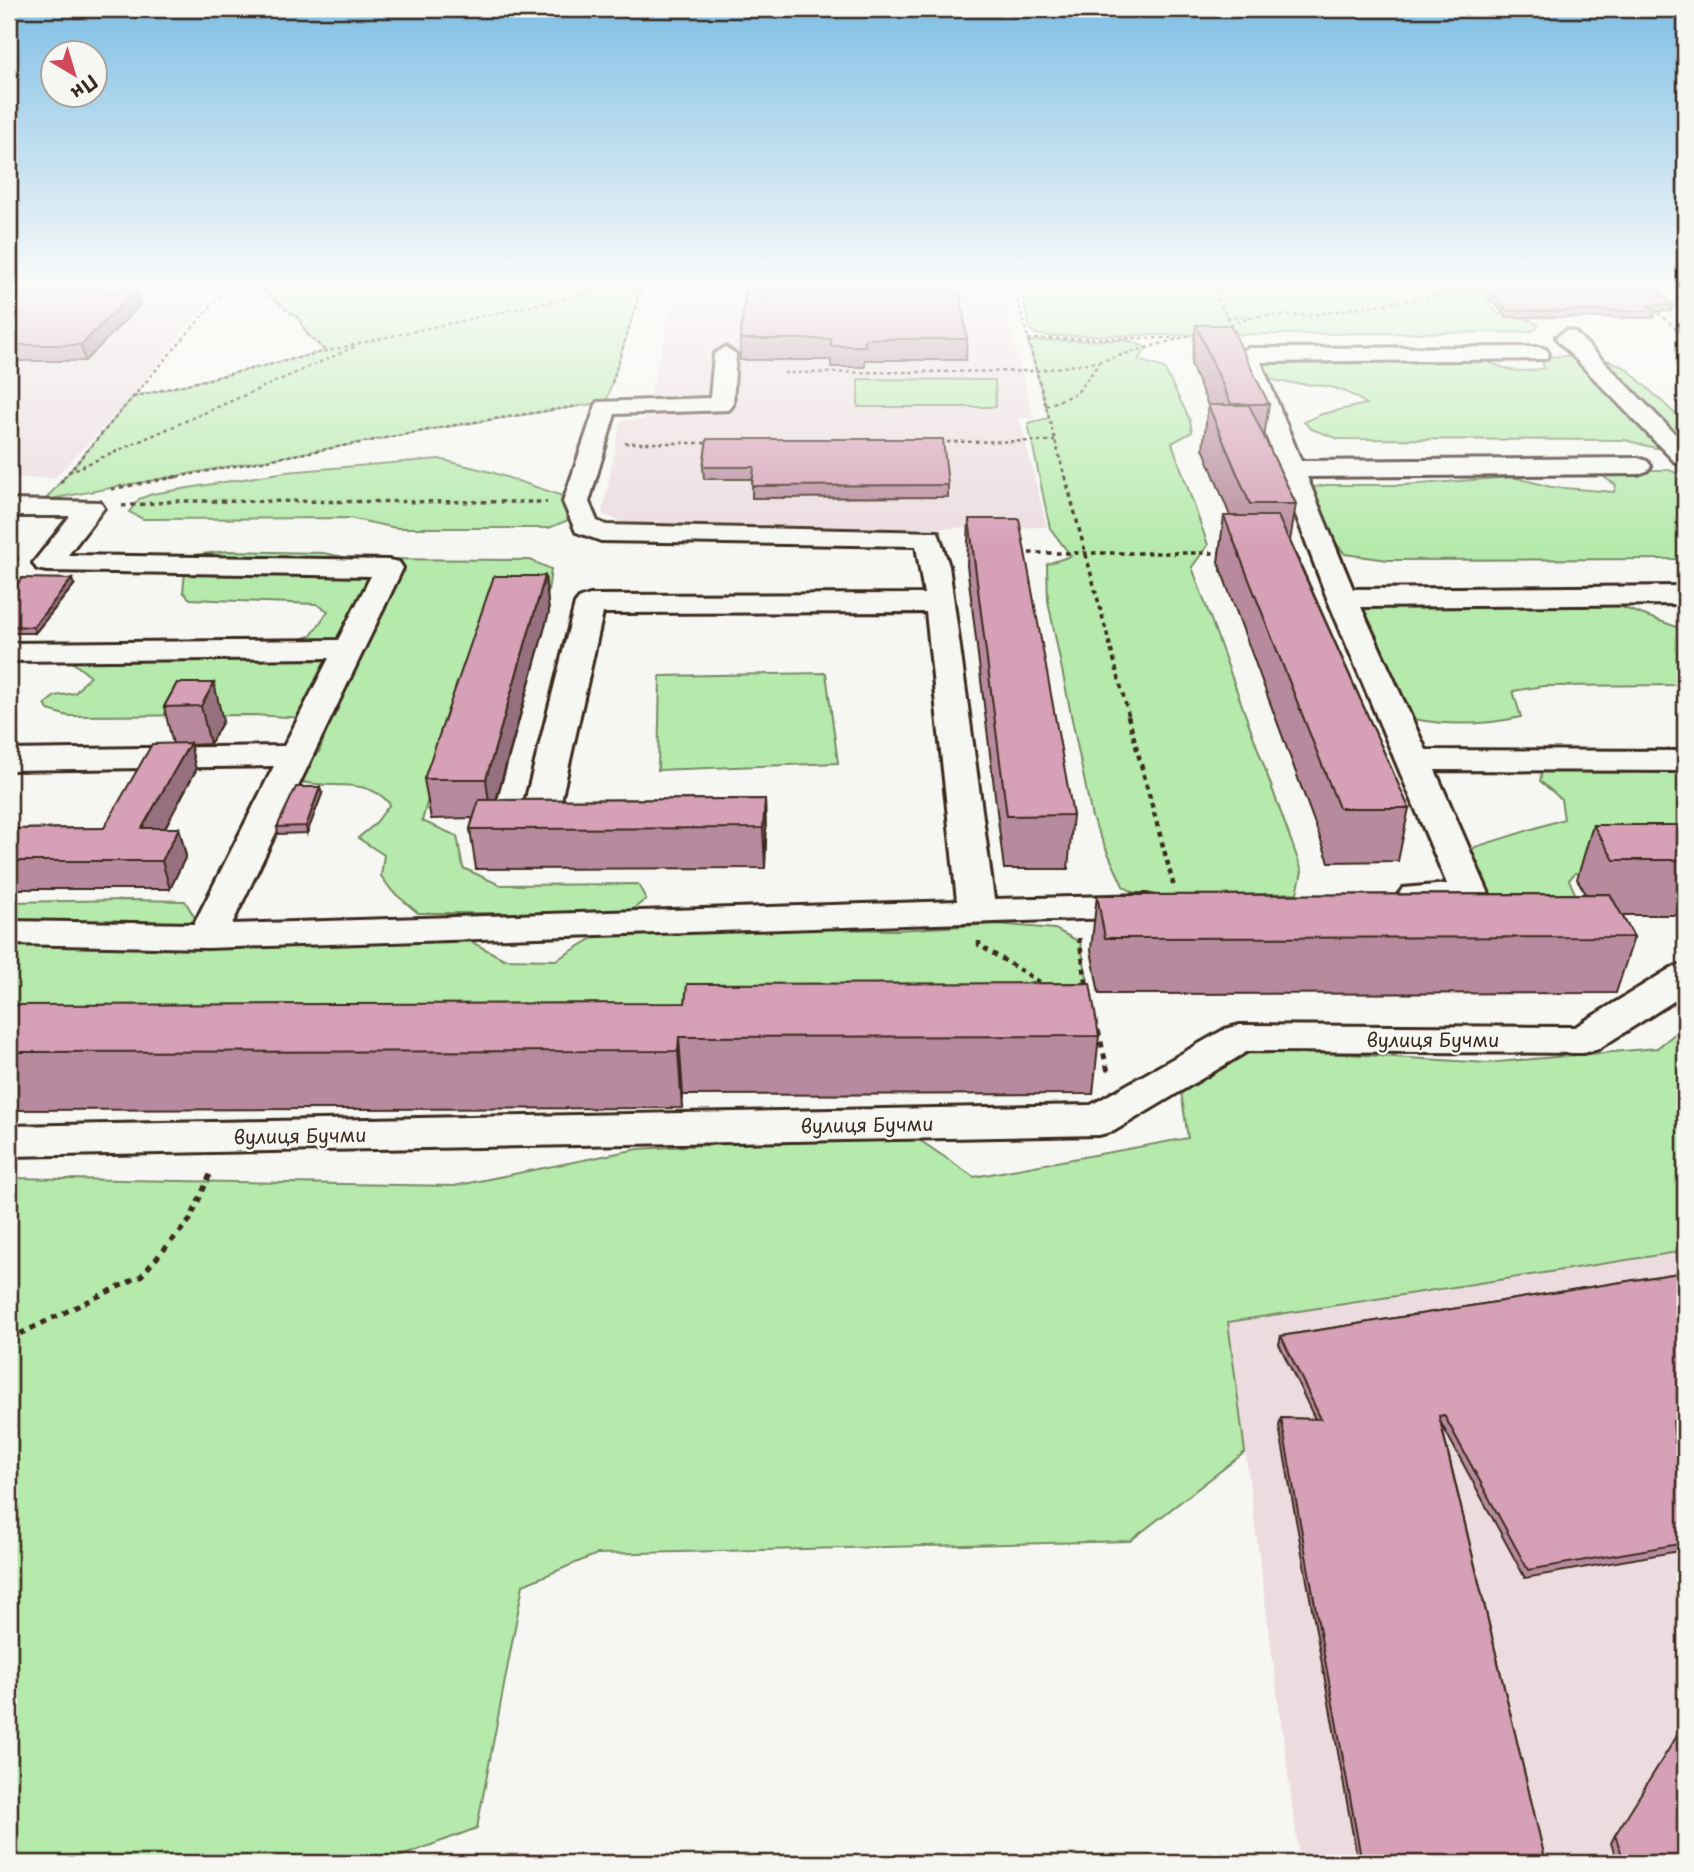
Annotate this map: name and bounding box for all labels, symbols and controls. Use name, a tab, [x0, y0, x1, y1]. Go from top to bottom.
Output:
north arrow	[38, 38, 108, 108]
text: Пн	[66, 69, 105, 108]
street label: вулиця Бучми	[1366, 1025, 1500, 1053]
street label: вулиця Бучми	[800, 1109, 934, 1139]
street label: вулиця Бучми	[233, 1120, 367, 1150]

